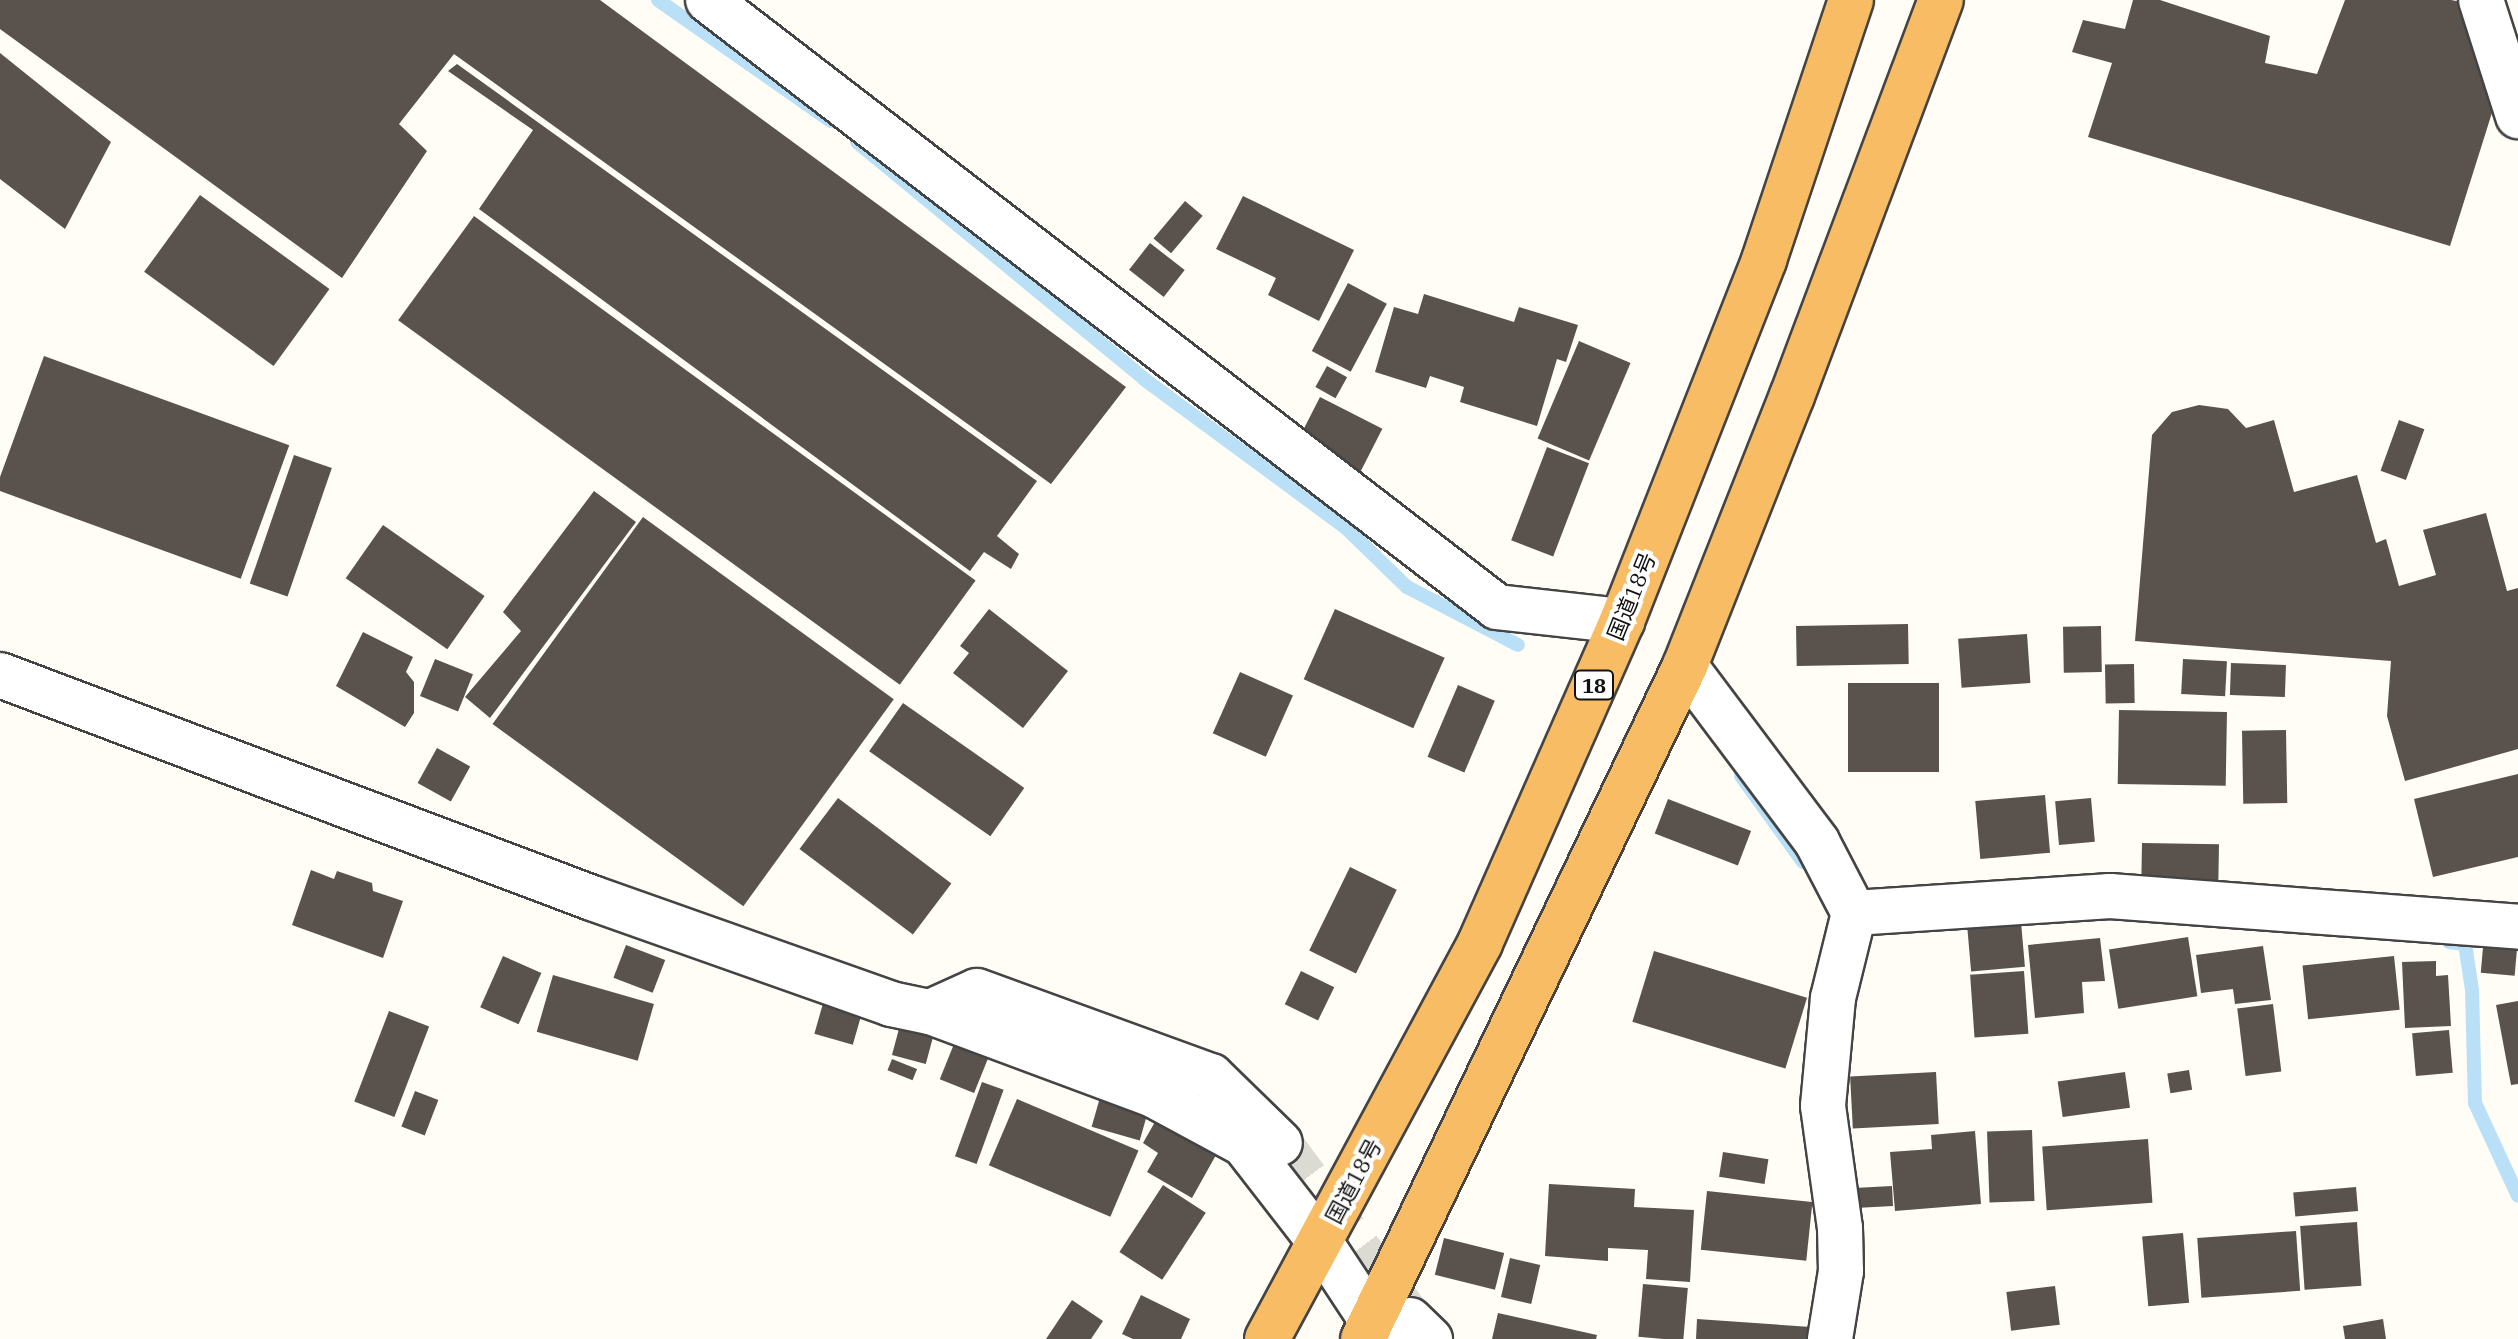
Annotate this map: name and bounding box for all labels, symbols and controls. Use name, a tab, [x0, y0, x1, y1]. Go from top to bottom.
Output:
street label: 国道18号	[1601, 548, 1661, 644]
road number: 18	[1574, 669, 1614, 701]
street label: 国道18号	[1320, 1134, 1386, 1228]

